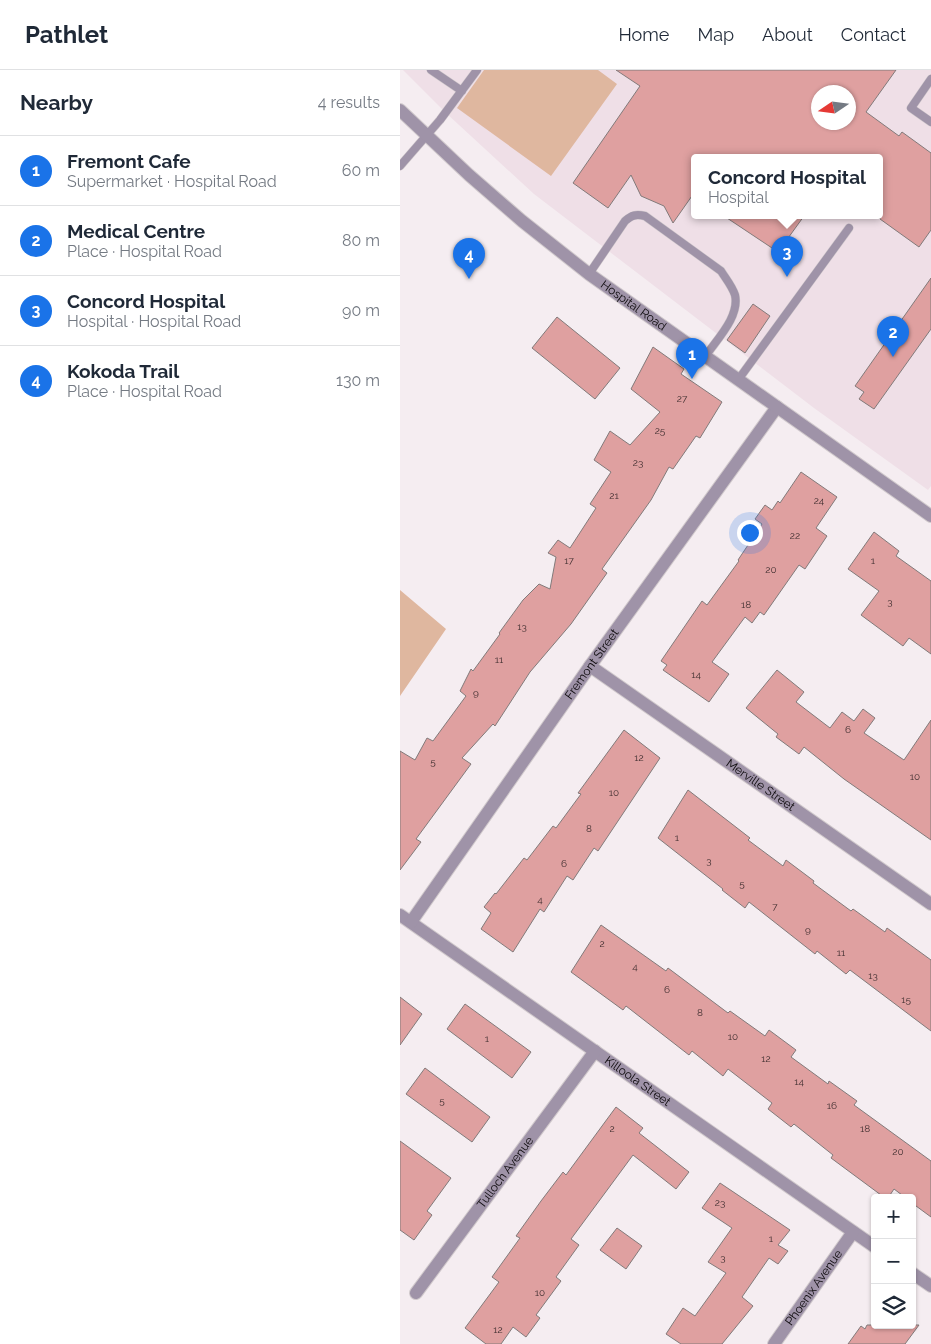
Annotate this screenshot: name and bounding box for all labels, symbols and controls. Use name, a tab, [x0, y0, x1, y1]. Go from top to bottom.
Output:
text: Pathlet	[25, 20, 108, 49]
text: Home	[618, 24, 669, 45]
text: Map	[697, 24, 734, 45]
text: About	[762, 24, 813, 45]
text: Contact	[841, 24, 906, 45]
north arrow	[811, 85, 856, 130]
text: Nearby	[20, 90, 93, 115]
text: 4 results	[318, 93, 380, 112]
text: Fremont Cafe	[67, 150, 191, 172]
popup	[691, 154, 883, 219]
text: 1	[32, 161, 40, 180]
text: 60 m	[342, 161, 380, 180]
text: Concord Hospital	[708, 166, 866, 188]
text: Supermarket · Hospital Road	[67, 172, 277, 191]
text: Hospital	[708, 188, 769, 207]
text: Medical Centre	[67, 220, 205, 242]
text: 2	[31, 231, 41, 250]
text: 80 m	[342, 231, 380, 250]
pin: 3	[771, 236, 803, 277]
pin: 4	[453, 238, 485, 279]
text: Place · Hospital Road	[67, 242, 222, 261]
street label: Hospital Road	[598, 278, 669, 334]
text: Concord Hospital	[67, 290, 225, 312]
text: 3	[32, 301, 40, 320]
text: 90 m	[342, 301, 380, 320]
text: Hospital · Hospital Road	[67, 312, 241, 331]
pin: 2	[877, 316, 909, 357]
pin: 1	[676, 338, 708, 379]
text: Kokoda Trail	[67, 360, 179, 382]
text: 4	[31, 371, 41, 390]
text: 130 m	[336, 371, 380, 390]
text: Place · Hospital Road	[67, 382, 222, 401]
house number: 27	[677, 393, 688, 404]
house number: 25	[655, 425, 666, 436]
house number: 23	[633, 457, 643, 468]
house number: 21	[609, 490, 619, 501]
house number: 24	[814, 495, 825, 506]
your location	[737, 520, 763, 546]
house number: 22	[790, 530, 800, 541]
house number: 17	[564, 555, 574, 566]
house number: 1	[871, 555, 876, 566]
house number: 20	[765, 564, 777, 575]
house number: 3	[887, 596, 893, 607]
house number: 18	[741, 599, 751, 610]
house number: 13	[517, 621, 527, 632]
street label: Fremont Street	[562, 626, 622, 702]
house number: 11	[495, 654, 504, 665]
house number: 14	[691, 669, 701, 680]
house number: 9	[473, 687, 479, 698]
house number: 6	[845, 724, 851, 735]
house number: 12	[634, 752, 644, 763]
house number: 5	[430, 756, 436, 767]
street label: Merville Street	[723, 756, 798, 814]
house number: 10	[910, 771, 920, 782]
house number: 10	[609, 787, 619, 798]
house number: 8	[586, 823, 592, 834]
house number: 1	[675, 832, 680, 843]
house number: 3	[706, 855, 712, 866]
house number: 6	[561, 858, 567, 869]
house number: 5	[739, 878, 745, 889]
house number: 4	[537, 894, 543, 905]
house number: 7	[772, 901, 778, 912]
house number: 9	[805, 924, 811, 935]
house number: 2	[599, 938, 605, 949]
house number: 11	[837, 947, 846, 958]
house number: 4	[632, 961, 638, 972]
house number: 13	[868, 970, 878, 981]
house number: 6	[664, 984, 670, 995]
house number: 15	[901, 994, 911, 1005]
house number: 8	[697, 1007, 703, 1018]
house number: 10	[728, 1031, 738, 1042]
house number: 1	[485, 1033, 490, 1044]
street label: Killoola Street	[602, 1053, 673, 1109]
house number: 12	[761, 1053, 771, 1064]
house number: 14	[794, 1076, 804, 1087]
house number: 5	[439, 1095, 445, 1106]
house number: 16	[827, 1100, 837, 1111]
house number: 2	[609, 1123, 615, 1134]
house number: 18	[860, 1123, 870, 1134]
street label: Tulloch Avenue	[474, 1134, 536, 1211]
house number: 20	[892, 1146, 904, 1157]
map controls	[871, 1194, 916, 1329]
button: +	[871, 1194, 916, 1239]
house number: 23	[715, 1197, 725, 1208]
house number: 1	[769, 1233, 774, 1244]
button: −	[871, 1239, 916, 1284]
street label: Phoenix Avenue	[782, 1247, 845, 1328]
house number: 3	[720, 1252, 726, 1263]
button: layers	[871, 1284, 916, 1329]
house number: 10	[535, 1287, 545, 1298]
house number: 12	[493, 1324, 503, 1335]

